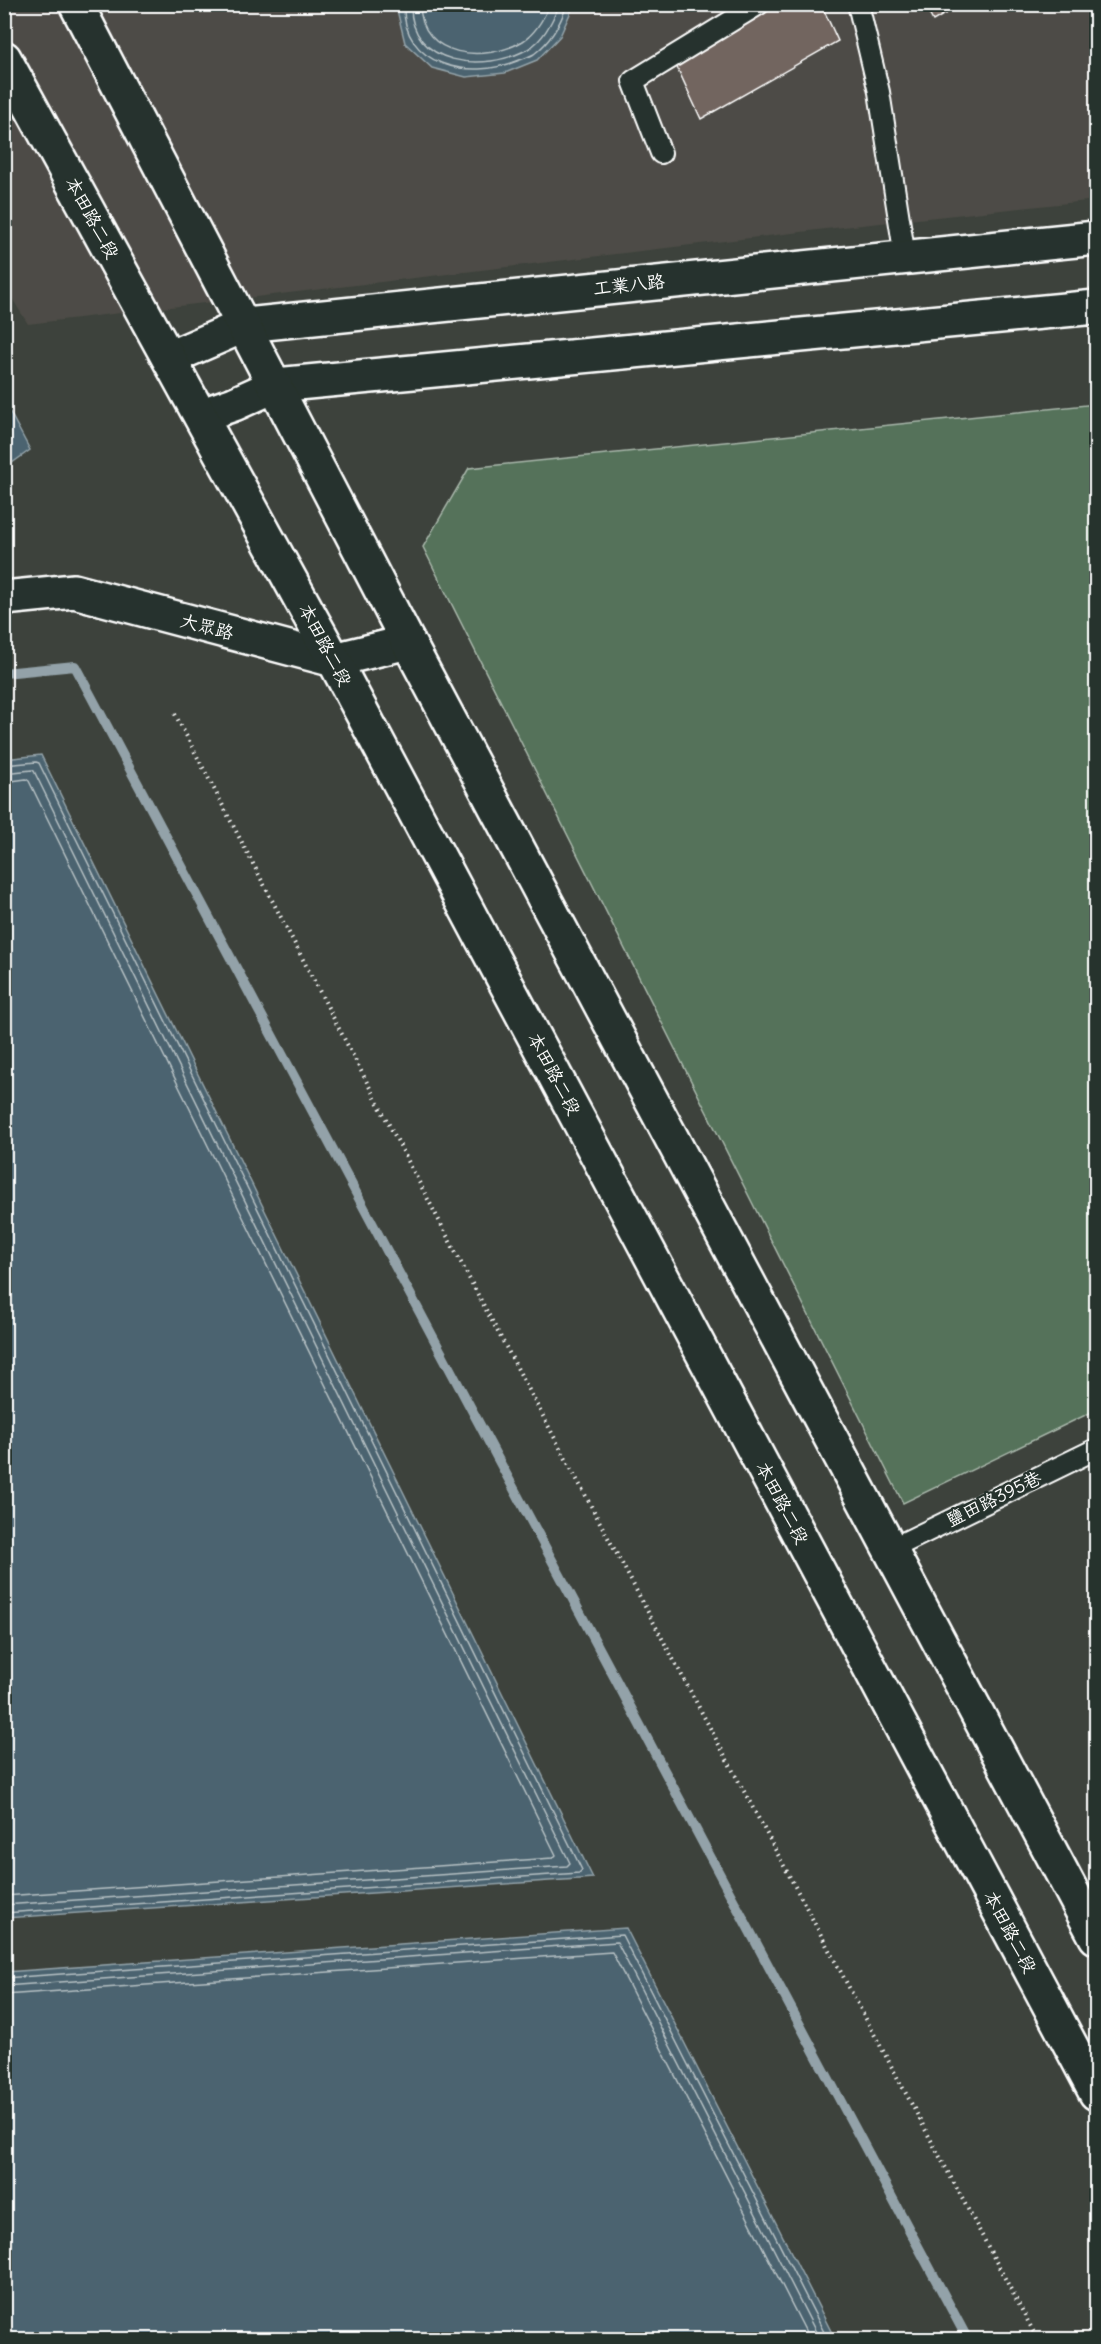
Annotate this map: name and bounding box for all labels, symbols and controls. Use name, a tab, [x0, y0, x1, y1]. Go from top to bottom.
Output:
street label: 本田路二段	[61, 173, 124, 263]
street label: 工業八路	[592, 269, 666, 300]
street label: 本田路二段	[294, 600, 357, 690]
street label: 大眾路	[178, 608, 236, 645]
street label: 本田路二段	[523, 1029, 586, 1119]
street label: 本田路二段	[751, 1458, 814, 1548]
street label: 鹽田路395巷	[942, 1466, 1045, 1531]
street label: 本田路二段	[979, 1887, 1042, 1977]

